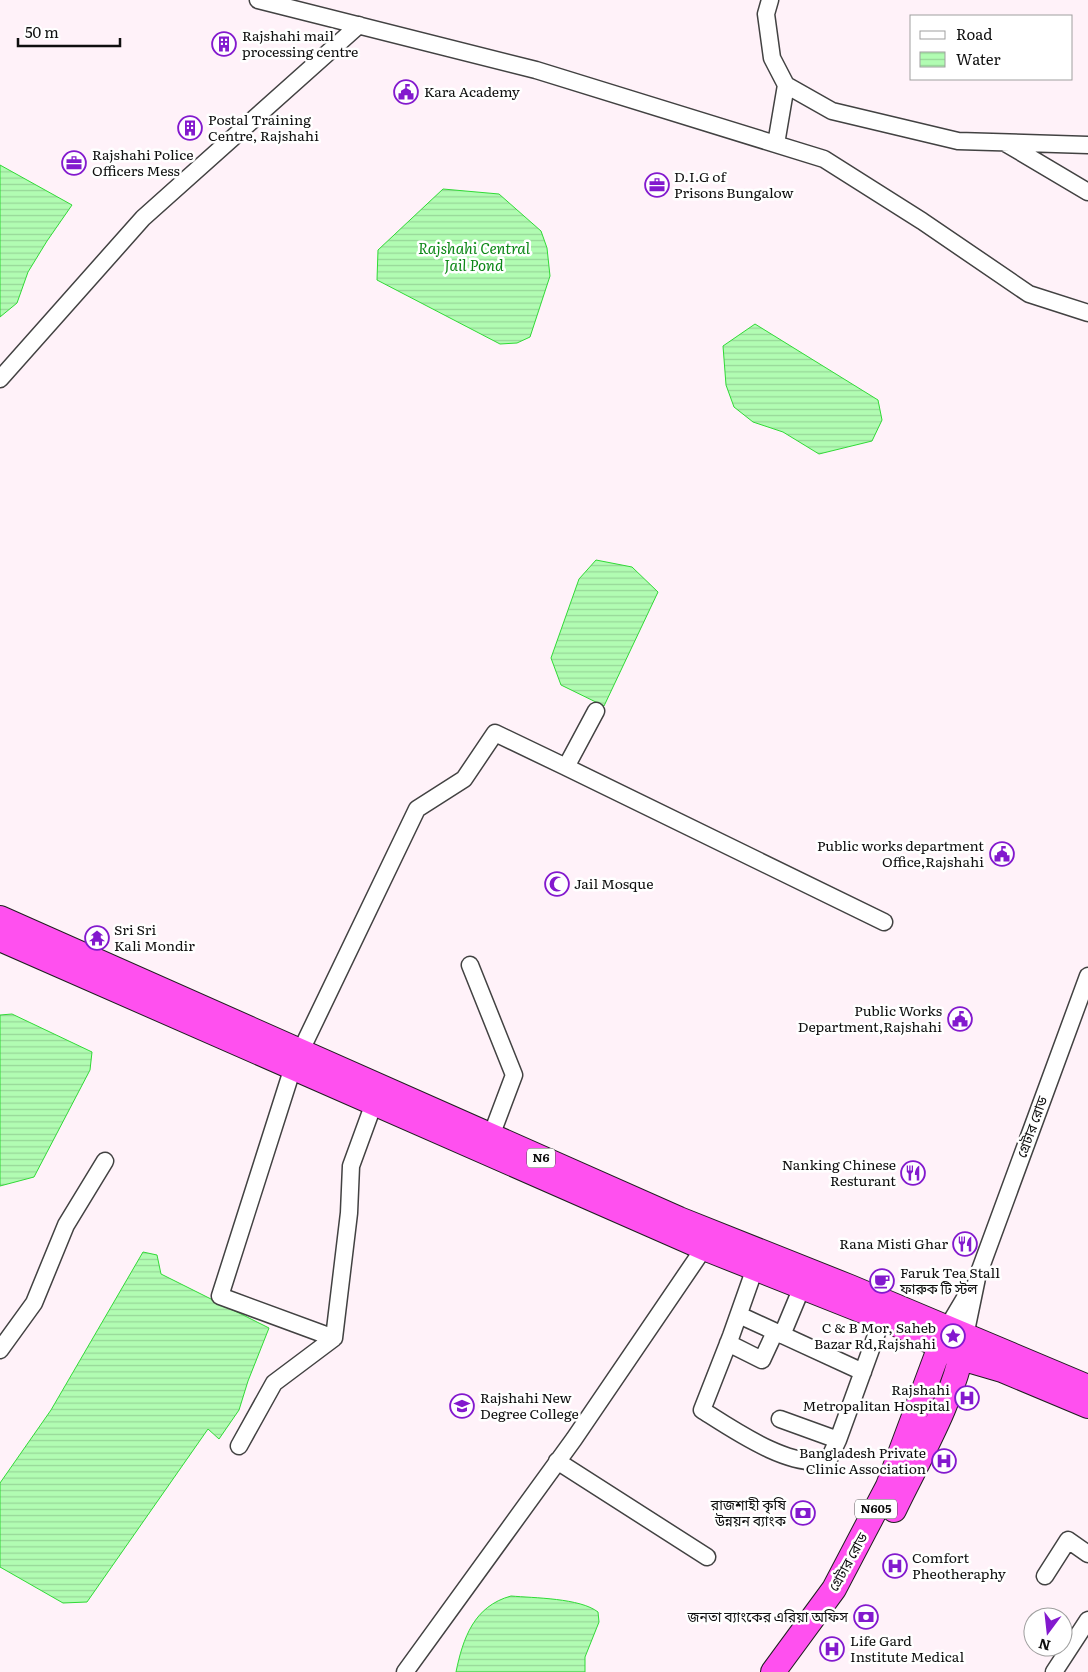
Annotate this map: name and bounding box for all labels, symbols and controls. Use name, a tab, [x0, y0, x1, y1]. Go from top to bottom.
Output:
scale bar	[18, 15, 120, 47]
legend	[910, 15, 1073, 80]
text: 50 m	[25, 20, 59, 43]
text: Road	[956, 22, 992, 45]
place label: Rajshahi mail processing centre	[242, 25, 358, 61]
building icon: Rajshahi mail processing centre	[211, 31, 237, 57]
text: Water	[956, 47, 1001, 70]
public building icon: Kara Academy	[393, 79, 419, 105]
place label: Kara Academy	[424, 81, 521, 101]
place label: Postal Training Centre, Rajshahi	[208, 109, 319, 145]
building icon: Postal Training Centre, Rajshahi	[177, 115, 203, 141]
place label: Rajshahi Police Officers Mess	[92, 144, 193, 180]
office icon: Rajshahi Police Officers Mess	[61, 150, 87, 176]
place label: D.I.G of Prisons Bungalow	[674, 166, 794, 202]
office icon: D.I.G of Prisons Bungalow	[644, 172, 670, 198]
water label: Rajshahi Central Jail Pond	[418, 236, 531, 276]
place label: Public works department Office,Rajshahi	[817, 835, 984, 871]
public building icon: Public works department Office,Rajshahi	[989, 841, 1015, 867]
mosque icon: Jail Mosque	[544, 871, 570, 897]
place label: Jail Mosque	[574, 873, 653, 893]
place label: Sri Sri Kali Mondir	[114, 919, 195, 955]
temple icon: Sri Sri Kali Mondir	[84, 925, 110, 951]
place label: Public Works Department,Rajshahi	[798, 1000, 942, 1036]
public building icon: Public Works Department,Rajshahi	[947, 1006, 973, 1032]
street label: গ্রেটার রোড	[1011, 1092, 1052, 1160]
road number: N6	[527, 1148, 555, 1168]
place label: Nanking Chinese Resturant	[782, 1154, 896, 1190]
restaurant icon: Nanking Chinese Resturant	[900, 1160, 926, 1186]
restaurant icon: Rana Misti Ghar	[952, 1231, 978, 1257]
place label: Rana Misti Ghar	[839, 1233, 948, 1253]
place label: Faruk Tea Stall ফারুক টি স্টল	[899, 1262, 1000, 1298]
cafe icon: Faruk Tea Stall ফারুক টি স্টল	[869, 1268, 895, 1294]
place label: C & B Mor, Saheb Bazar Rd,Rajshahi	[814, 1317, 936, 1353]
place icon: C & B Mor, Saheb Bazar Rd,Rajshahi	[940, 1323, 966, 1349]
place label: Rajshahi Metropalitan Hospital	[803, 1379, 950, 1415]
hospital icon: Rajshahi Metropalitan Hospital	[954, 1385, 980, 1411]
place label: Rajshahi New Degree College	[480, 1387, 579, 1423]
school or university icon: Rajshahi New Degree College	[449, 1393, 475, 1419]
place label: Bangladesh Private Clinic Association	[799, 1442, 926, 1478]
hospital icon: Bangladesh Private Clinic Association	[931, 1448, 957, 1474]
place label: রাজশাহী কৃষি উন্নয়ন ব্যাংক	[710, 1494, 787, 1530]
bank icon: রাজশাহী কৃষি উন্নয়ন ব্যাংক	[790, 1500, 816, 1526]
road number: N605	[855, 1500, 897, 1518]
street label: গ্রেটার রোড	[823, 1528, 872, 1595]
place label: Comfort Pheotheraphy	[912, 1547, 1007, 1583]
hospital icon: Comfort Pheotheraphy	[882, 1553, 908, 1579]
bank icon: জনতা ব্যাংকের এরিয়া অফিস	[853, 1604, 879, 1630]
place label: জনতা ব্যাংকের এরিয়া অফিস	[686, 1606, 848, 1626]
north arrow	[1023, 1607, 1073, 1657]
place label: Life Gard Institute Medical	[850, 1630, 964, 1666]
text: N	[1036, 1634, 1053, 1657]
hospital icon: Life Gard Institute Medical	[819, 1636, 845, 1662]

